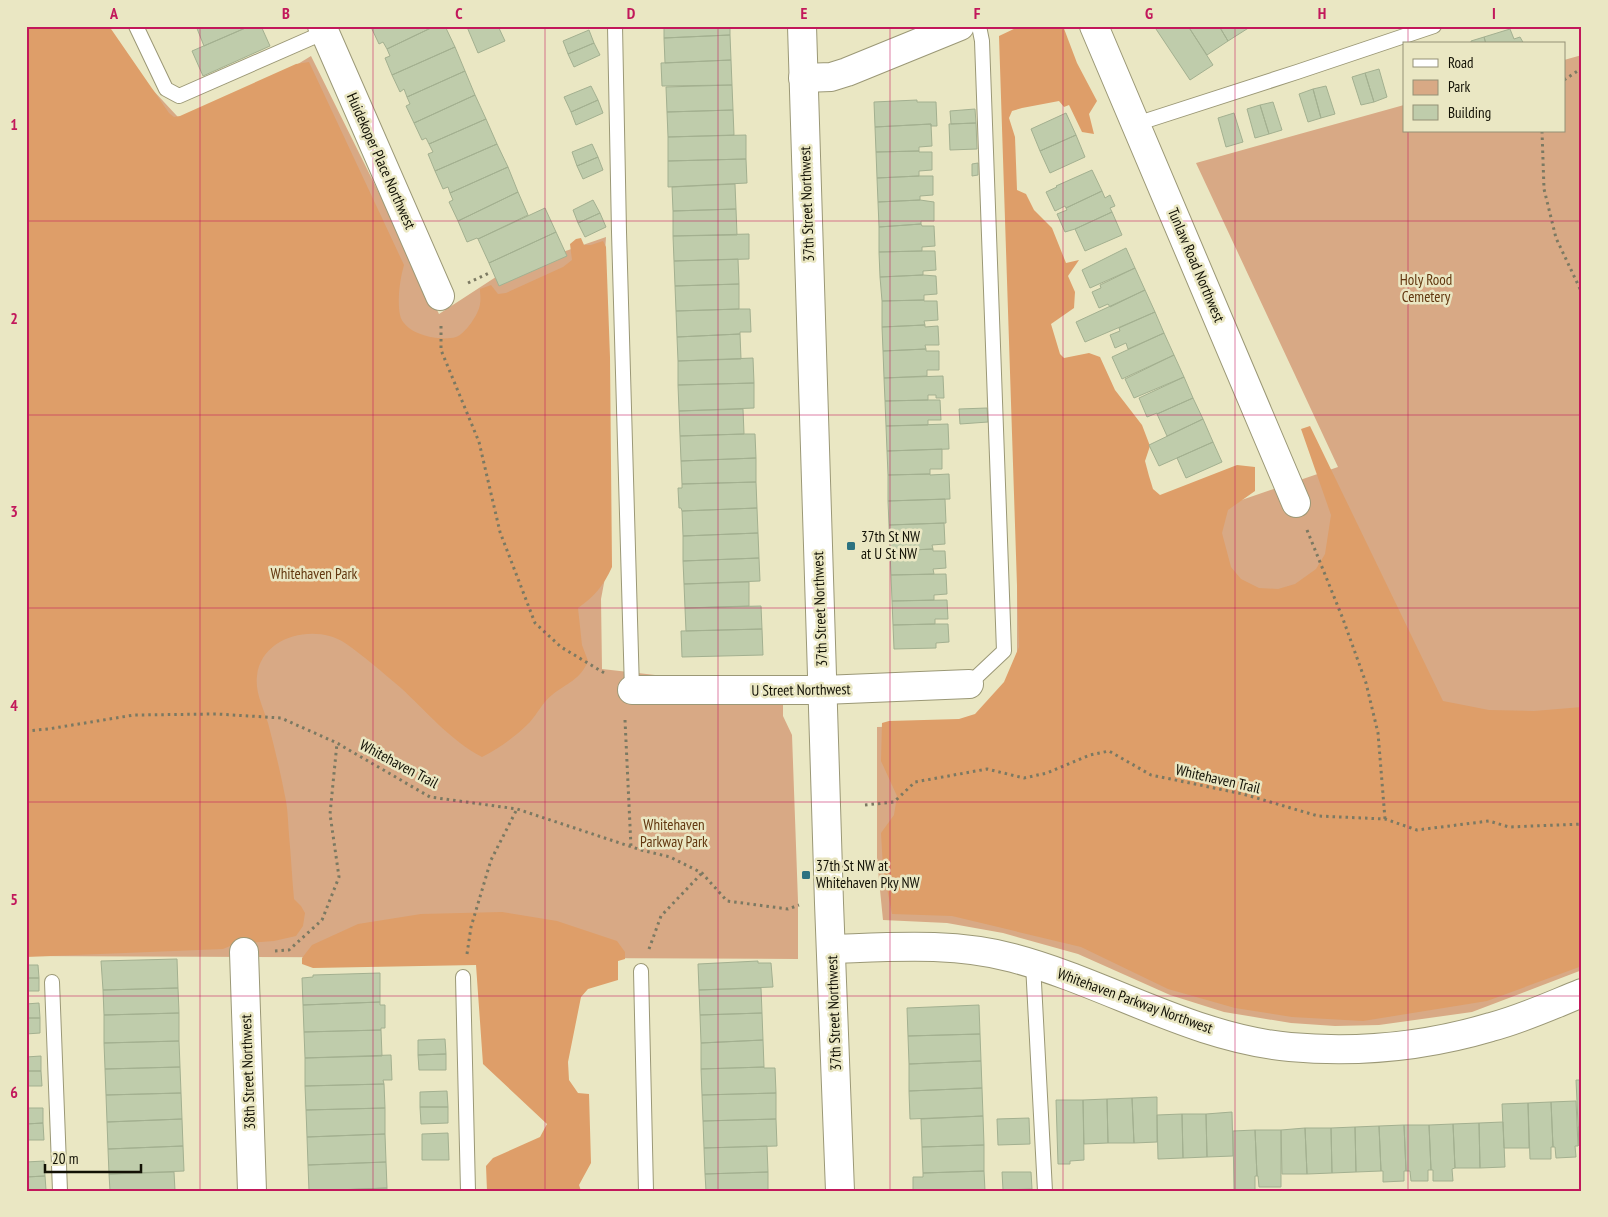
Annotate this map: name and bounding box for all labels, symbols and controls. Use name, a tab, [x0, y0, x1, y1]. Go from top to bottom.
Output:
text: A	[109, 3, 119, 23]
text: B	[282, 3, 290, 23]
text: C	[455, 3, 463, 23]
text: D	[627, 3, 636, 23]
text: E	[801, 3, 808, 23]
text: F	[974, 3, 981, 23]
text: G	[1145, 3, 1153, 23]
text: H	[1318, 3, 1326, 23]
text: I	[1492, 3, 1496, 23]
legend	[1403, 42, 1566, 132]
text: Road	[1448, 53, 1474, 72]
text: Park	[1448, 77, 1470, 96]
street label: Huidekoper Place Northwest	[343, 90, 420, 232]
text: Building	[1448, 103, 1491, 122]
text: 1	[10, 114, 18, 134]
street label: 37th Street Northwest	[795, 146, 818, 262]
street label: Tunlaw Road Northwest	[1164, 205, 1229, 325]
park label: Holy Rood Cemetery	[1400, 270, 1452, 306]
text: 2	[10, 308, 18, 328]
text: 3	[10, 501, 18, 521]
place label: 37th St NW at U St NW	[861, 527, 920, 563]
marker: 37th St NW at U St NW	[845, 540, 857, 552]
street label: 37th Street Northwest	[808, 551, 831, 667]
park label: Whitehaven Park	[271, 564, 358, 583]
street label: U Street Northwest	[751, 679, 851, 700]
text: 4	[10, 695, 18, 715]
street label: Whitehaven Trail	[357, 735, 442, 792]
street label: Whitehaven Trail	[1174, 760, 1263, 798]
park label: Whitehaven Parkway Park	[640, 815, 708, 851]
place label: 37th St NW at Whitehaven Pky NW	[816, 856, 920, 892]
marker: 37th St NW at Whitehaven Pky NW	[800, 869, 812, 881]
text: 5	[10, 889, 18, 909]
street label: 37th Street Northwest	[822, 955, 845, 1071]
street label: Whitehaven Parkway Northwest	[1055, 964, 1215, 1037]
street label: 38th Street Northwest	[236, 1014, 259, 1130]
text: 6	[10, 1082, 18, 1102]
scale bar	[45, 1142, 141, 1174]
text: 20 m	[52, 1149, 78, 1168]

